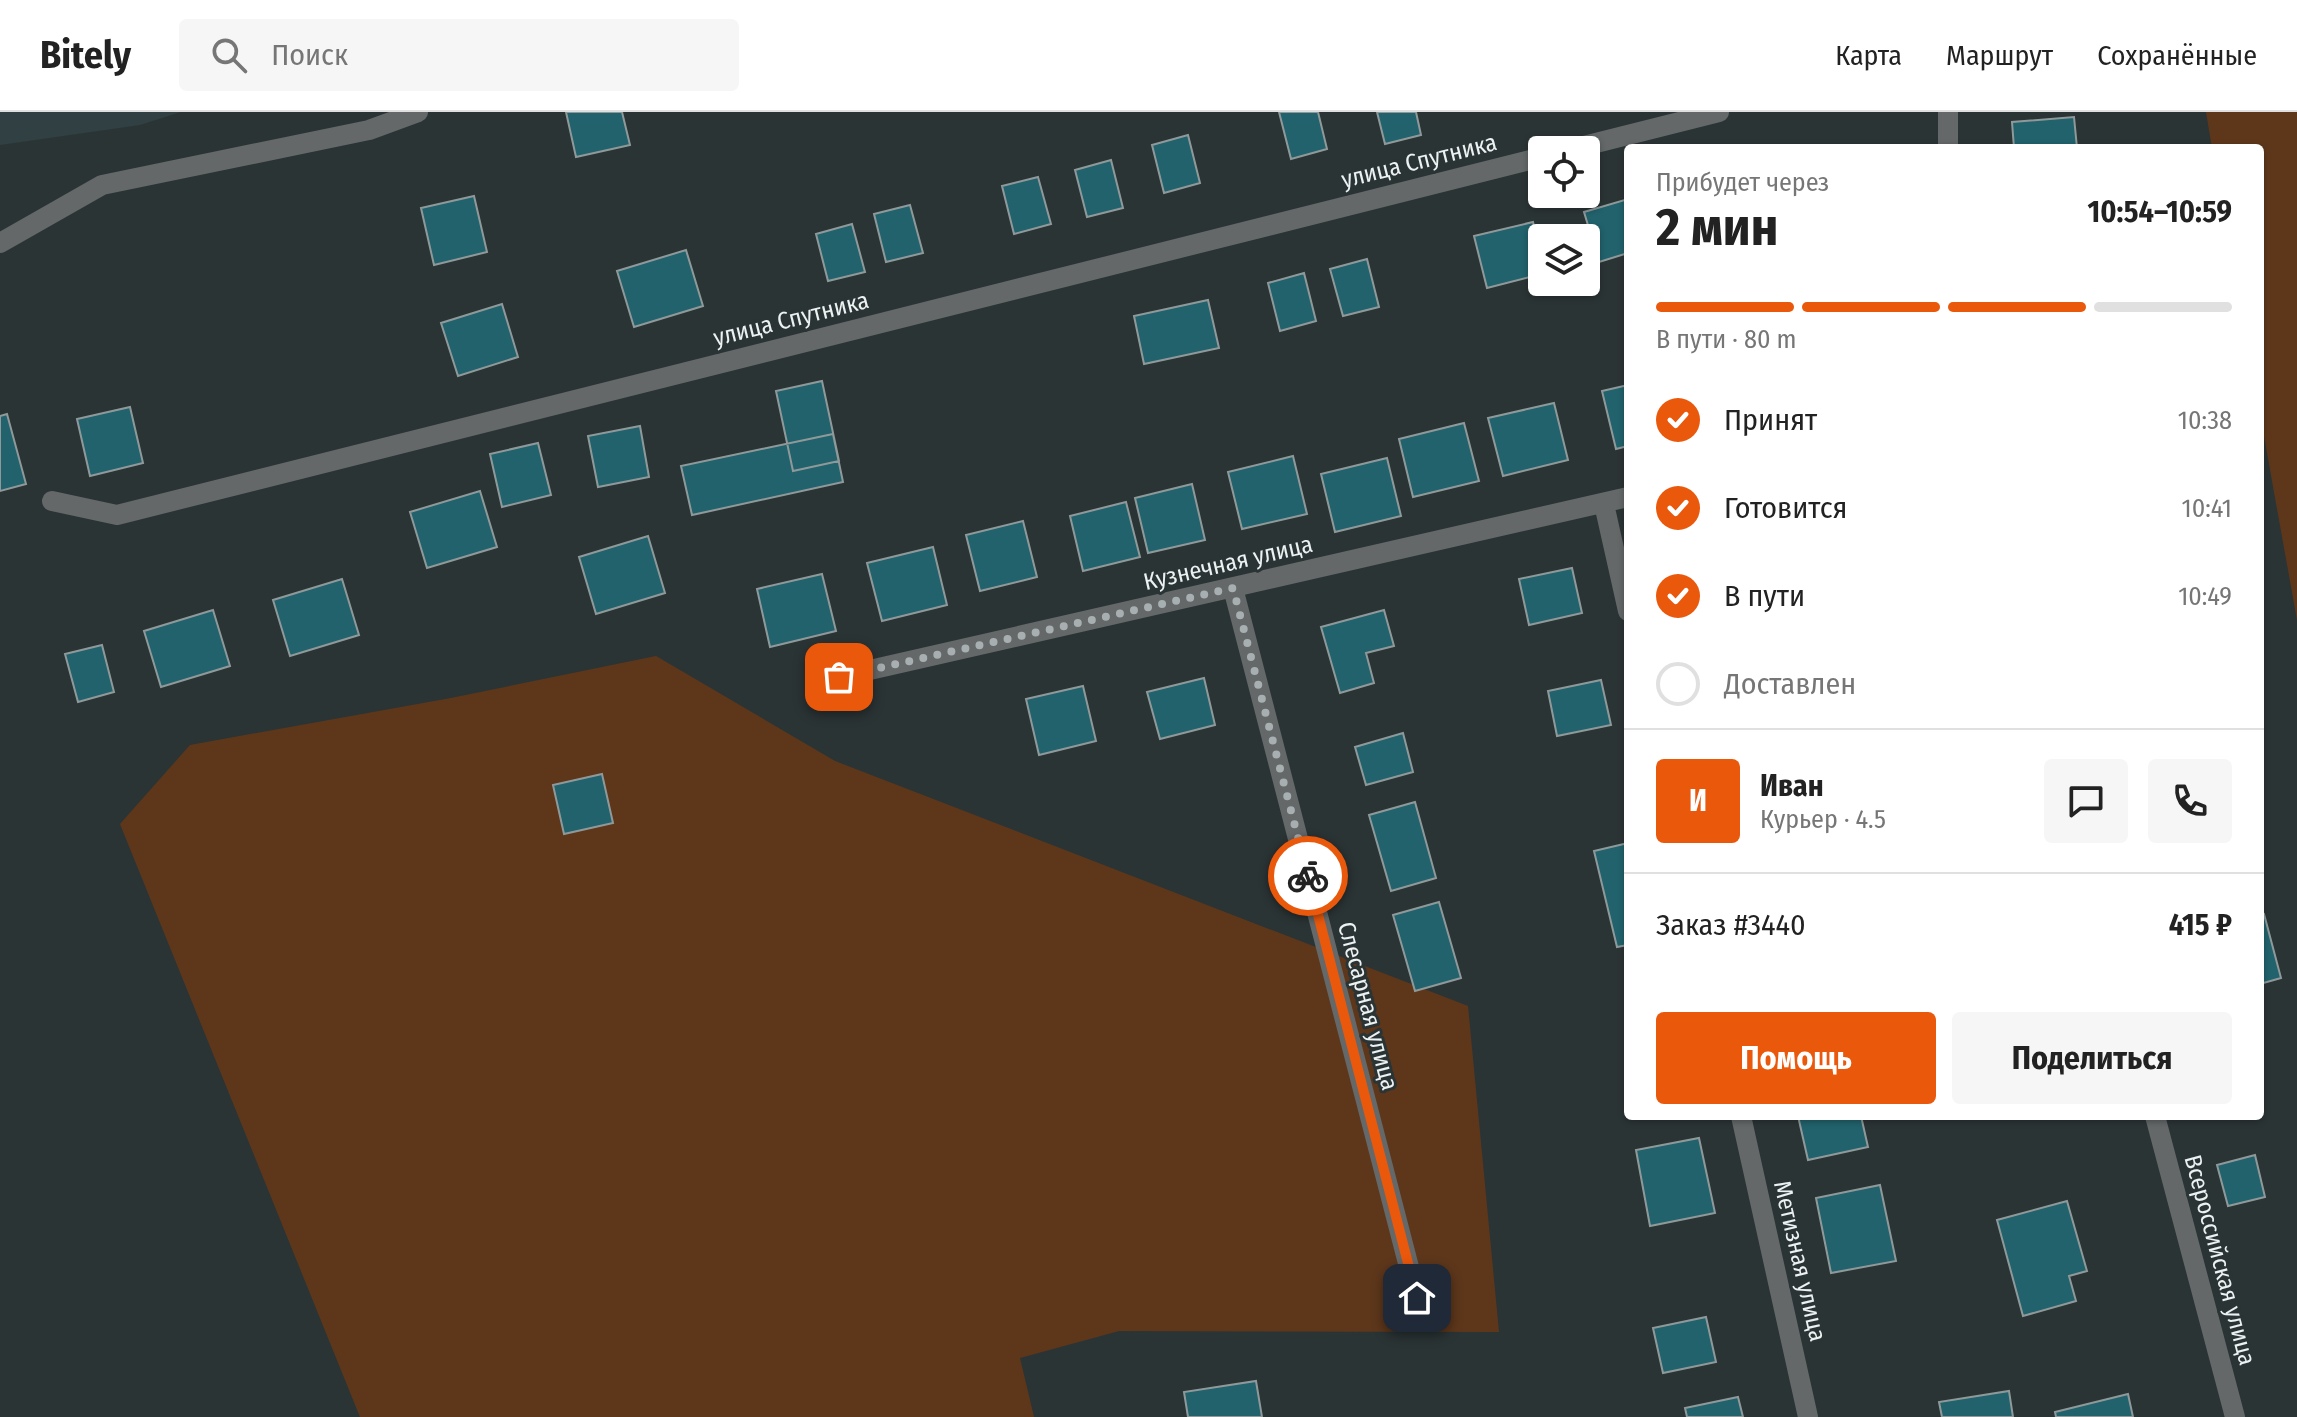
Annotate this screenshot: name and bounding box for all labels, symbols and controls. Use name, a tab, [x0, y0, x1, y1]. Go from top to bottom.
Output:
search box	[179, 19, 739, 91]
text: Bitely	[40, 32, 131, 78]
icon: search	[207, 33, 251, 77]
text: Поиск	[271, 37, 348, 73]
text: Карта	[1835, 39, 1902, 72]
text: Маршрут	[1946, 39, 2053, 72]
text: Сохранённые	[2097, 39, 2257, 72]
street label: улица Спутника	[1338, 128, 1500, 194]
map controls	[1528, 136, 1600, 296]
button: locate	[1528, 136, 1600, 208]
text: Прибудет через	[1656, 167, 1829, 198]
text: 10:54–10:59	[2088, 194, 2232, 230]
text: 2 мин	[1656, 196, 1778, 259]
button: layers	[1528, 224, 1600, 296]
street label: улица Спутника	[710, 286, 872, 352]
text: В пути · 80 m	[1656, 324, 1797, 355]
icon: check	[1656, 398, 1700, 442]
text: Принят	[1724, 402, 1817, 438]
text: 10:38	[2178, 405, 2232, 436]
icon: check	[1656, 486, 1700, 530]
text: Готовится	[1724, 490, 1847, 526]
text: 10:41	[2182, 493, 2232, 524]
street label: Кузнечная улица	[1141, 530, 1315, 596]
icon: check	[1656, 574, 1700, 618]
text: В пути	[1724, 578, 1805, 614]
text: 10:49	[2178, 581, 2232, 612]
pin	[805, 643, 873, 711]
icon: bag	[817, 655, 861, 699]
text: Доставлен	[1724, 666, 1856, 702]
button: chat	[2044, 759, 2128, 843]
button: phone	[2148, 759, 2232, 843]
text: Иван	[1760, 768, 1824, 804]
text: И	[1689, 783, 1707, 819]
text: Курьер · 4.5	[1760, 804, 1886, 835]
courier	[1268, 836, 1348, 916]
icon: bike	[1286, 854, 1330, 898]
text: Заказ #3440	[1656, 907, 1806, 943]
text: 415 ₽	[2169, 907, 2232, 943]
street label: Слесарная улица	[1332, 919, 1404, 1093]
button: Помощь	[1656, 1012, 1936, 1104]
button: Поделиться	[1952, 1012, 2232, 1104]
street label: Всероссийская улица	[2178, 1152, 2262, 1368]
street label: Метизная улица	[1768, 1178, 1832, 1344]
pin	[1383, 1264, 1451, 1332]
icon: home	[1395, 1276, 1439, 1320]

